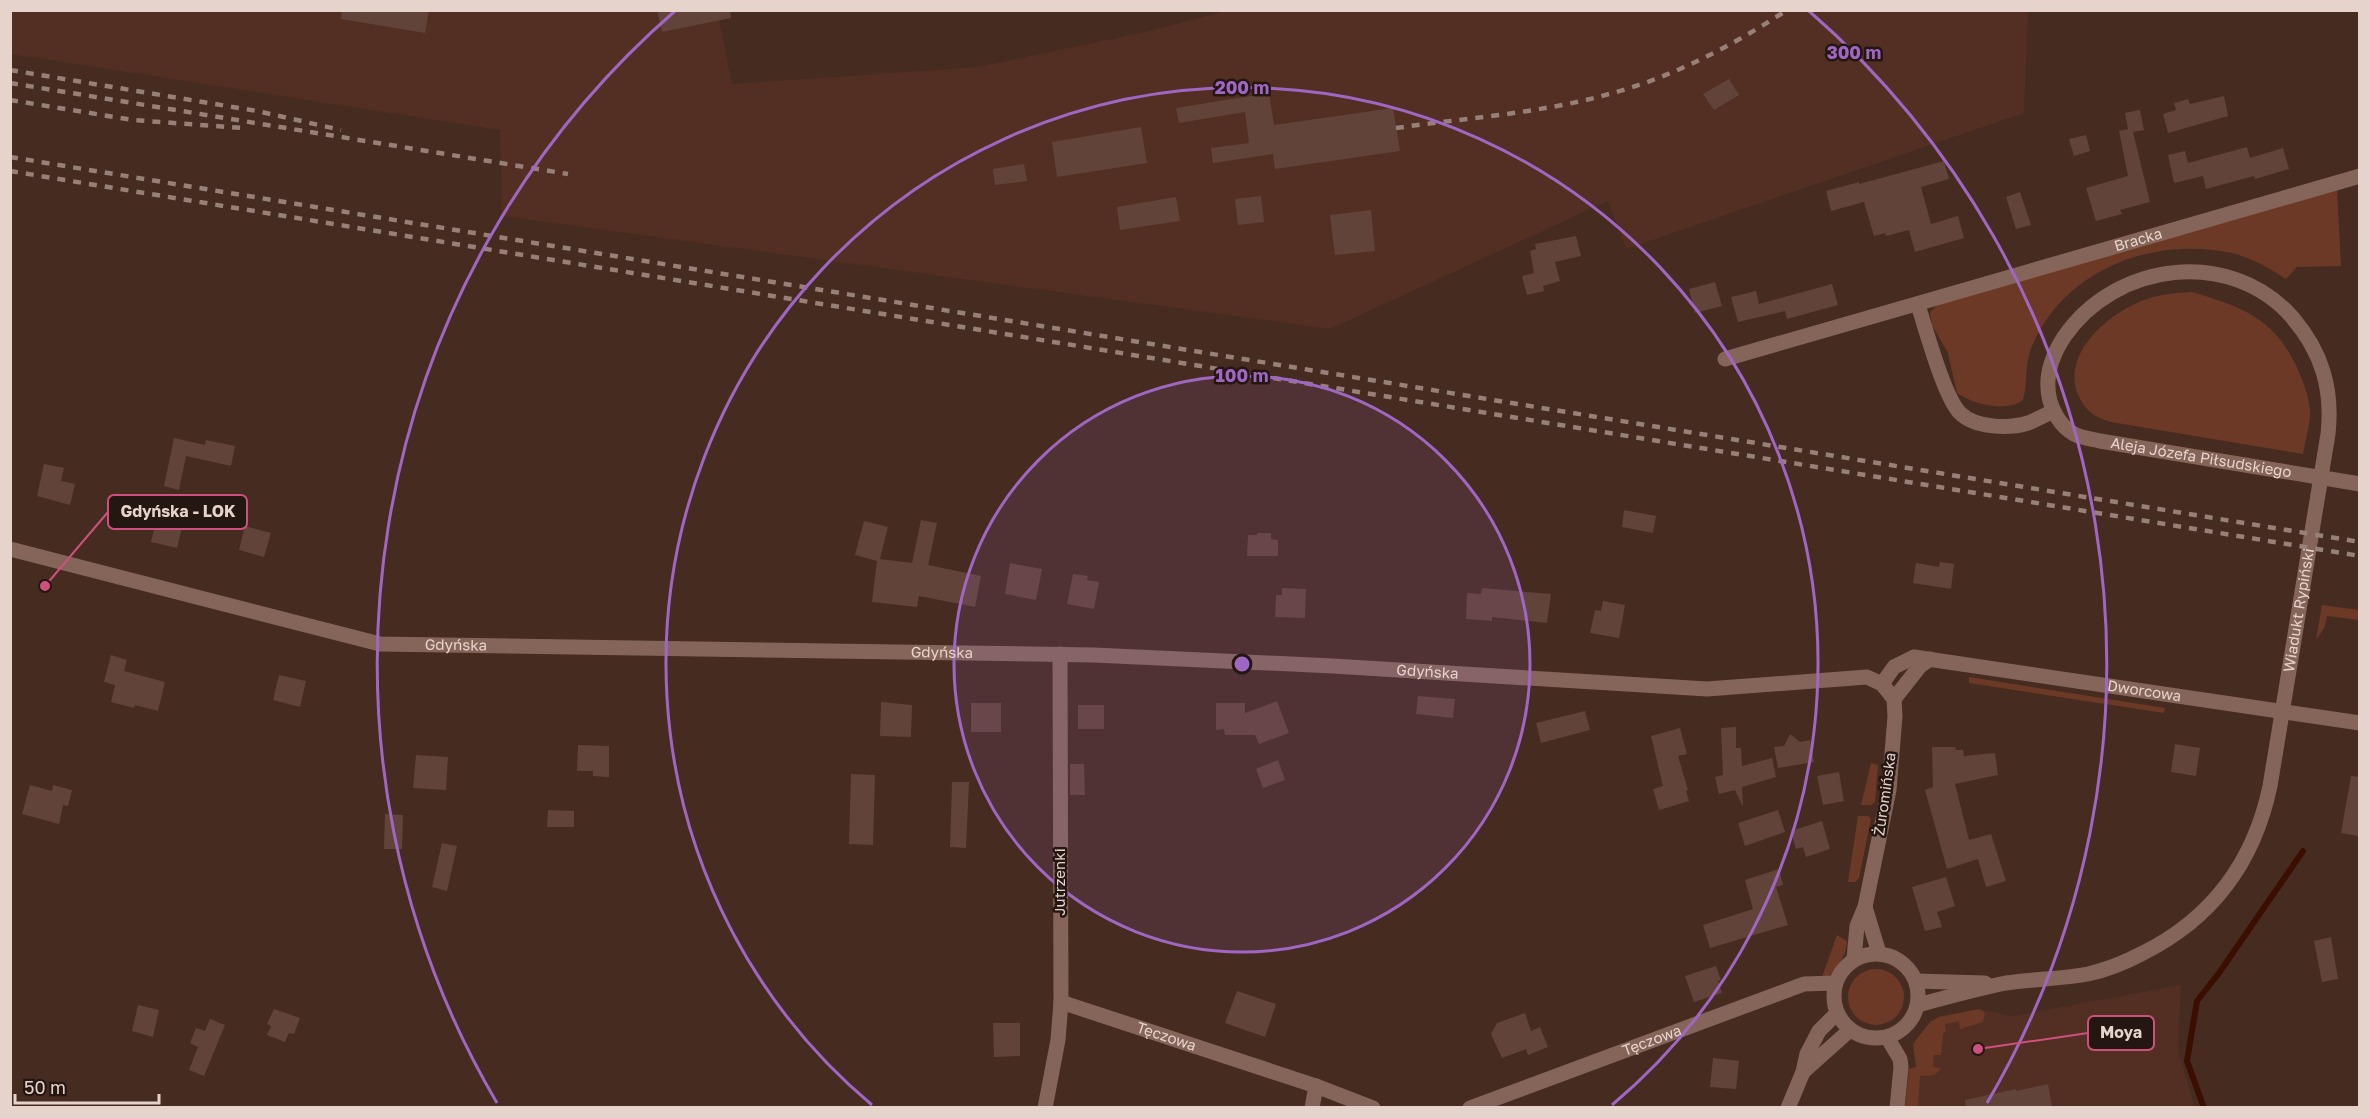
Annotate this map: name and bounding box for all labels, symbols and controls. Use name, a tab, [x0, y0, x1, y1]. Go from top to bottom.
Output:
text: 300 m	[1827, 41, 1881, 63]
text: 200 m	[1215, 76, 1269, 98]
street label: Bracka	[2112, 223, 2164, 254]
text: 100 m	[1216, 364, 1268, 386]
street label: Aleja Józefa Piłsudskiego	[2110, 433, 2293, 481]
callout: Gdyńska - LOK	[108, 495, 247, 529]
text: Gdyńska - LOK	[120, 501, 236, 521]
street label: Wiadukt Rypiński	[2279, 547, 2317, 673]
street label: Gdyńska	[425, 635, 487, 654]
street label: Gdyńska	[911, 642, 973, 661]
centre of rings	[1232, 654, 1252, 674]
street label: Gdyńska	[1396, 660, 1459, 682]
street label: Dworcowa	[2106, 676, 2183, 704]
street label: Żuromińska	[1869, 751, 1899, 837]
street label: Jutrzenki	[1050, 848, 1068, 916]
callout: Moya	[2088, 1016, 2154, 1050]
street label: Tęczowa	[1135, 1018, 1199, 1054]
street label: Tęczowa	[1619, 1020, 1684, 1059]
text: Moya	[2100, 1022, 2142, 1042]
scale bar	[15, 1067, 159, 1105]
text: 50 m	[24, 1076, 66, 1098]

